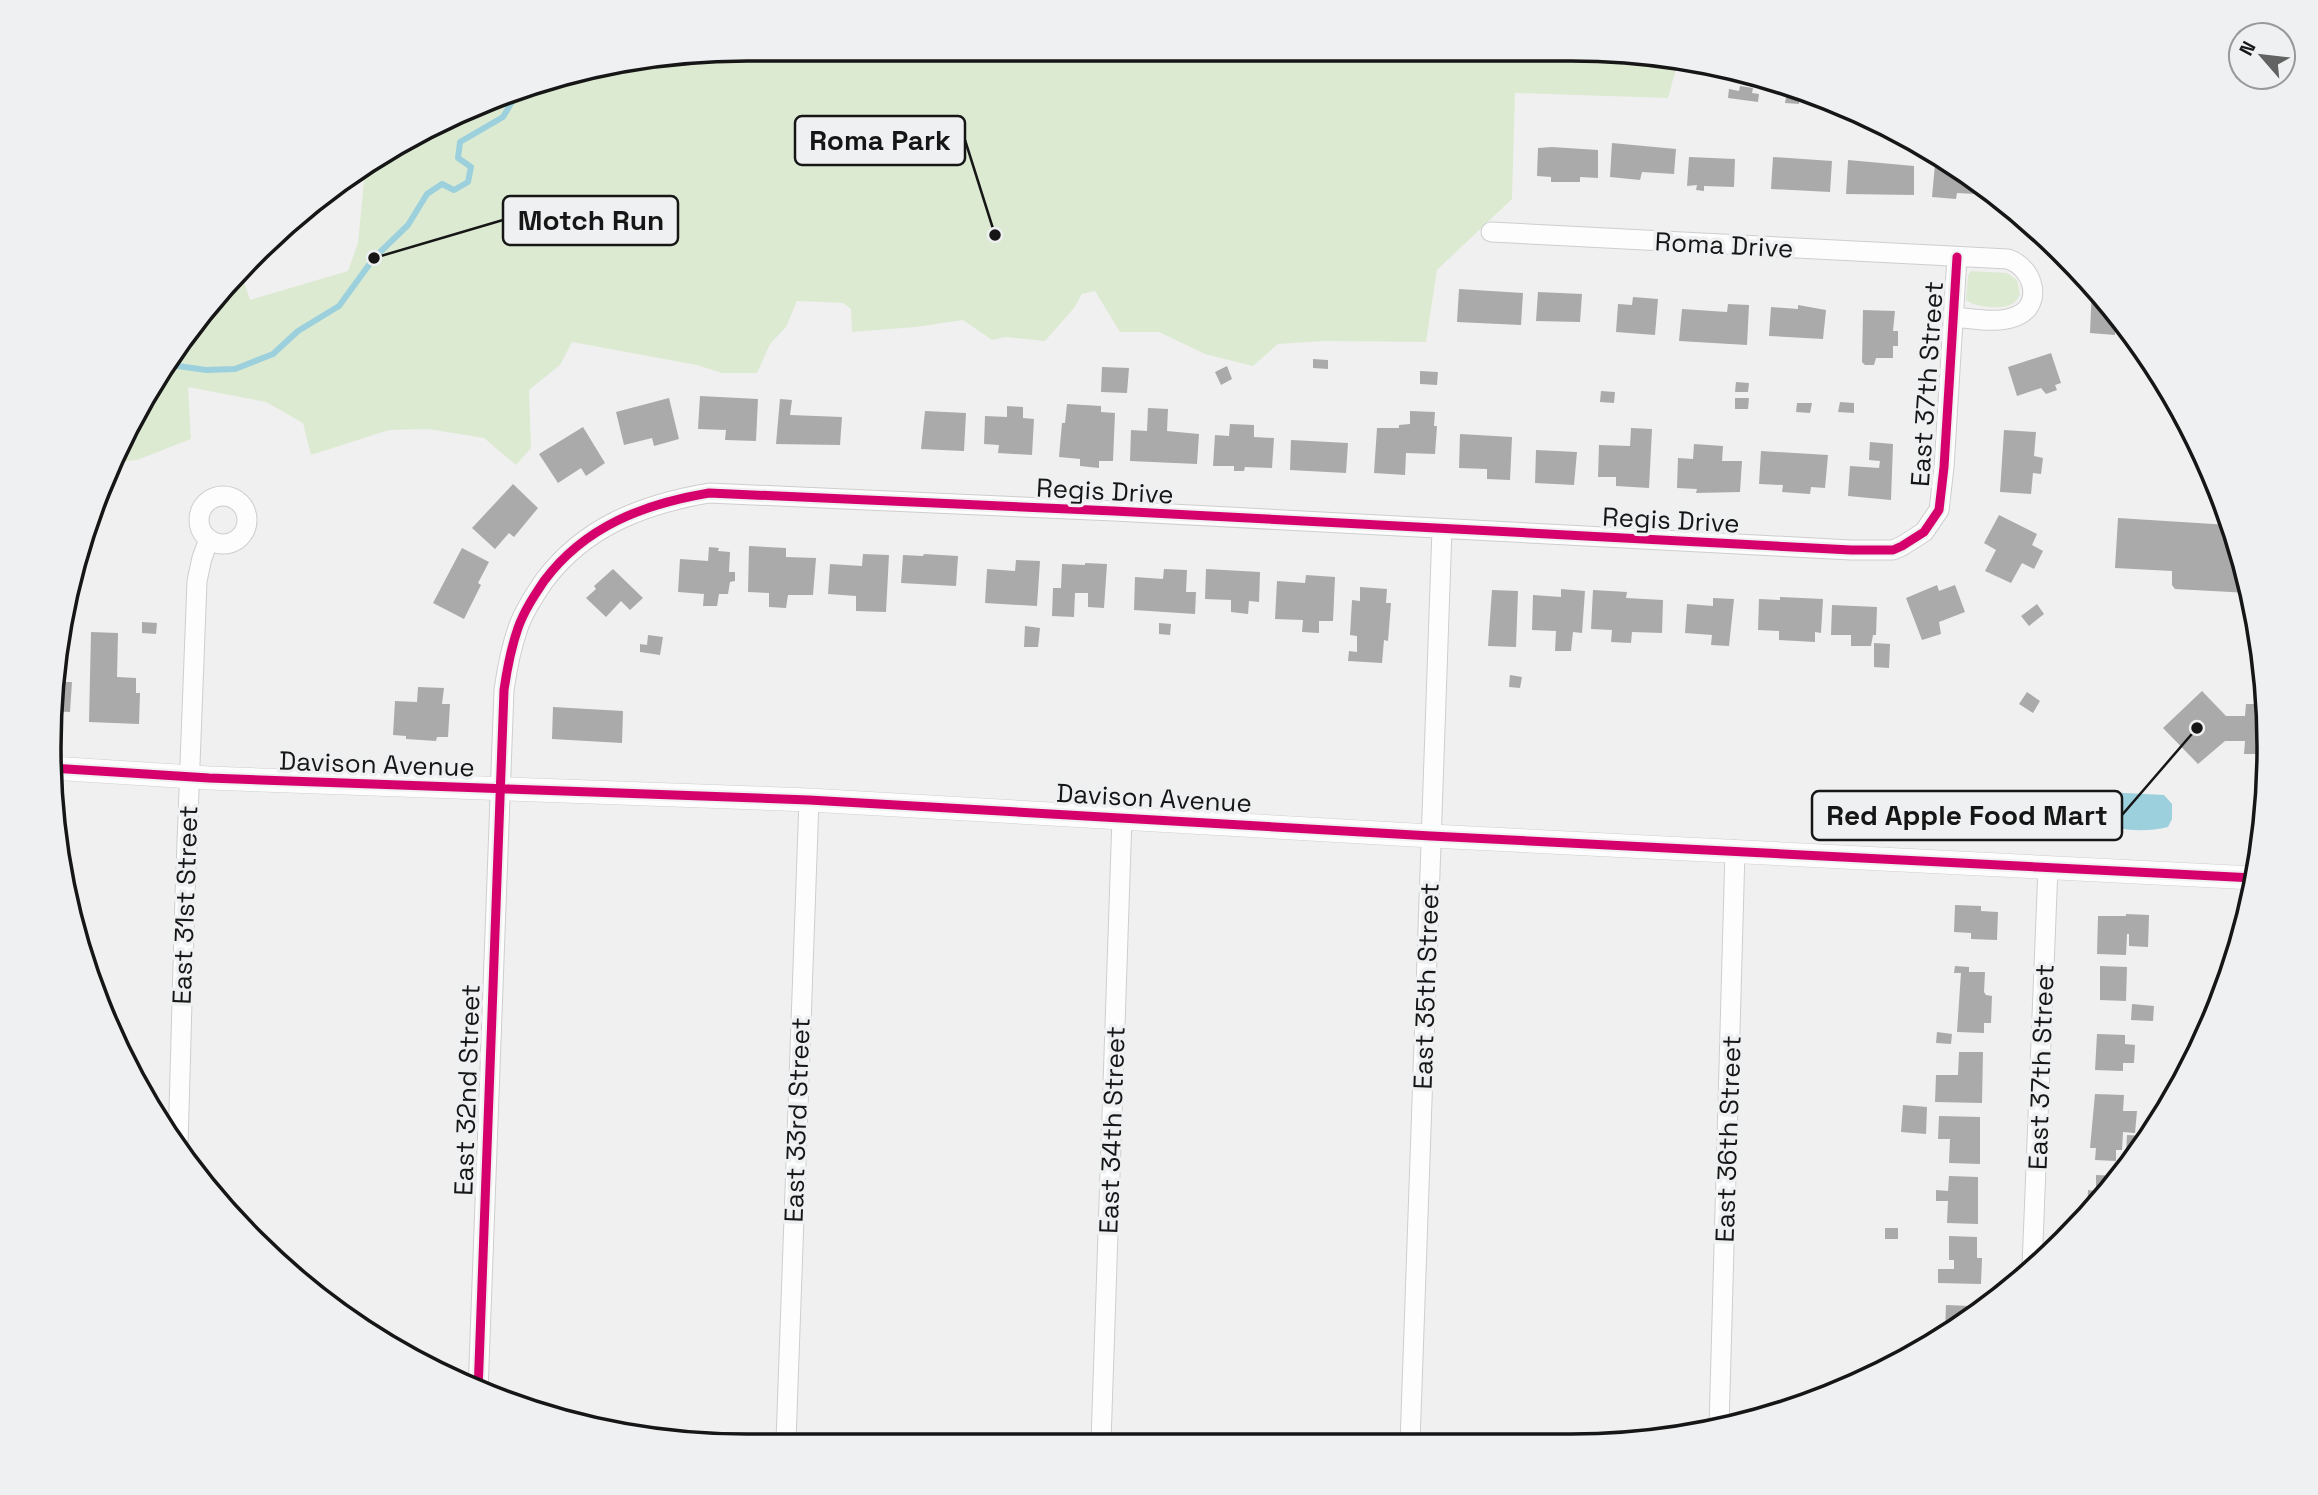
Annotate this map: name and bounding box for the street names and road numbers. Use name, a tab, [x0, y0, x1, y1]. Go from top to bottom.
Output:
street label: Roma Drive	[1654, 224, 1794, 266]
street label: East 37th Street	[1903, 280, 1951, 488]
street label: Regis Drive	[1035, 470, 1175, 512]
street label: Regis Drive	[1601, 499, 1741, 541]
street label: Davison Avenue	[279, 744, 475, 784]
street label: Davison Avenue	[1055, 776, 1253, 820]
street label: East 31st Street	[165, 805, 205, 1005]
street label: East 35th Street	[1405, 882, 1447, 1090]
street label: East 37th Street	[2020, 964, 2062, 1170]
street label: East 32nd Street	[446, 984, 488, 1196]
street label: East 33rd Street	[776, 1017, 818, 1223]
street label: East 34th Street	[1091, 1026, 1133, 1234]
street label: East 36th Street	[1707, 1035, 1749, 1243]

